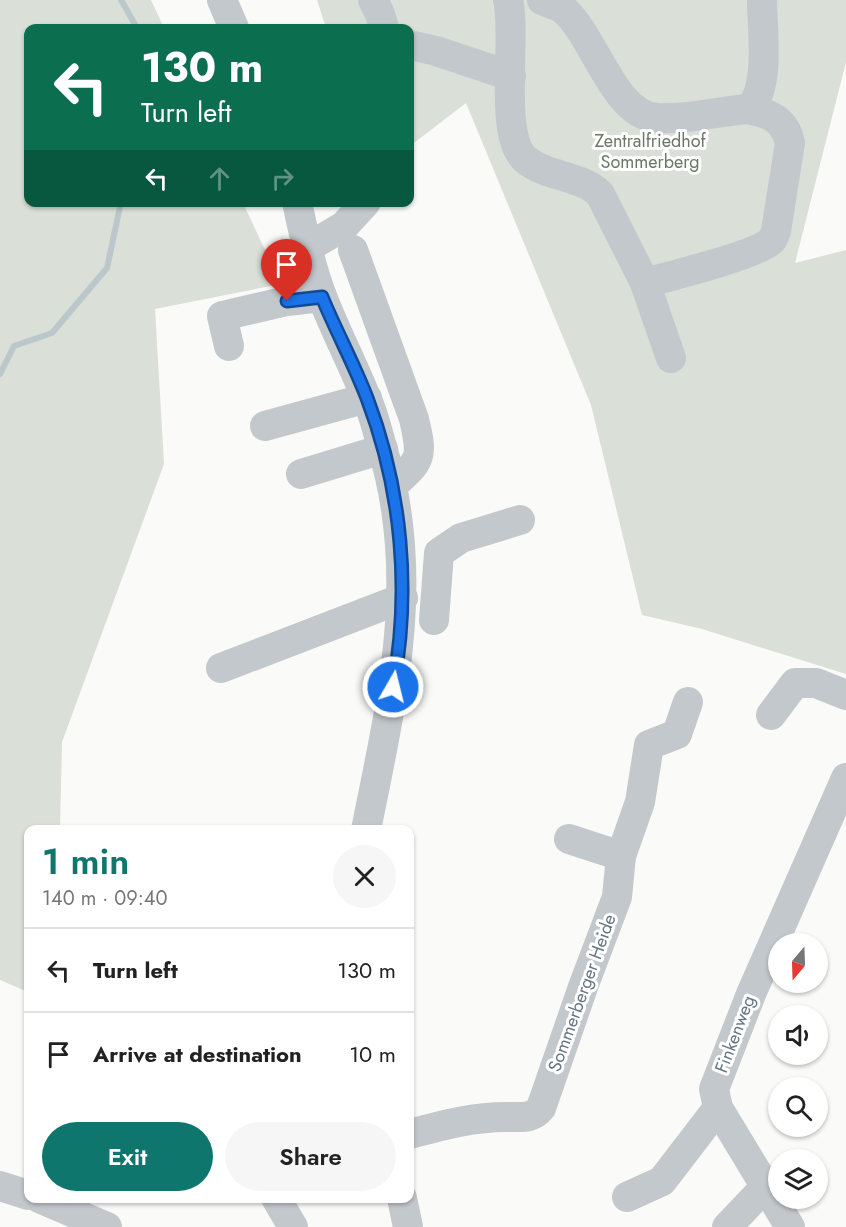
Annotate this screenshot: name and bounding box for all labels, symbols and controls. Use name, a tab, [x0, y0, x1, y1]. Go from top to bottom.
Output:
text: 130 m	[141, 37, 263, 98]
icon: left	[42, 48, 120, 126]
text: Turn left	[141, 93, 231, 132]
park label: Zentralfriedhof Sommerberg	[594, 128, 706, 175]
icon: left	[140, 162, 173, 195]
icon: ahead	[203, 162, 236, 195]
icon: right	[266, 162, 299, 195]
pin	[261, 239, 312, 301]
icon: arrive	[270, 248, 303, 281]
position arrow	[361, 655, 425, 719]
text: 1 min	[42, 835, 129, 887]
button: close	[333, 845, 396, 908]
text: 140 m · 09:40	[42, 884, 167, 913]
street label: Sommerberger Heide	[541, 911, 623, 1075]
north arrow	[768, 933, 828, 993]
map controls	[768, 933, 828, 1209]
icon: left	[42, 954, 75, 987]
text: Turn left	[93, 954, 178, 986]
text: 130 m	[337, 954, 396, 986]
street label: Finkenweg	[708, 992, 762, 1076]
button: sound	[768, 1005, 828, 1065]
icon: arrive	[42, 1038, 75, 1071]
text: Arrive at destination	[93, 1038, 302, 1070]
text: 10 m	[349, 1038, 396, 1070]
button: search	[768, 1077, 828, 1137]
button: Exit	[42, 1122, 213, 1191]
button: Share	[225, 1122, 396, 1191]
button: layers	[768, 1149, 828, 1209]

